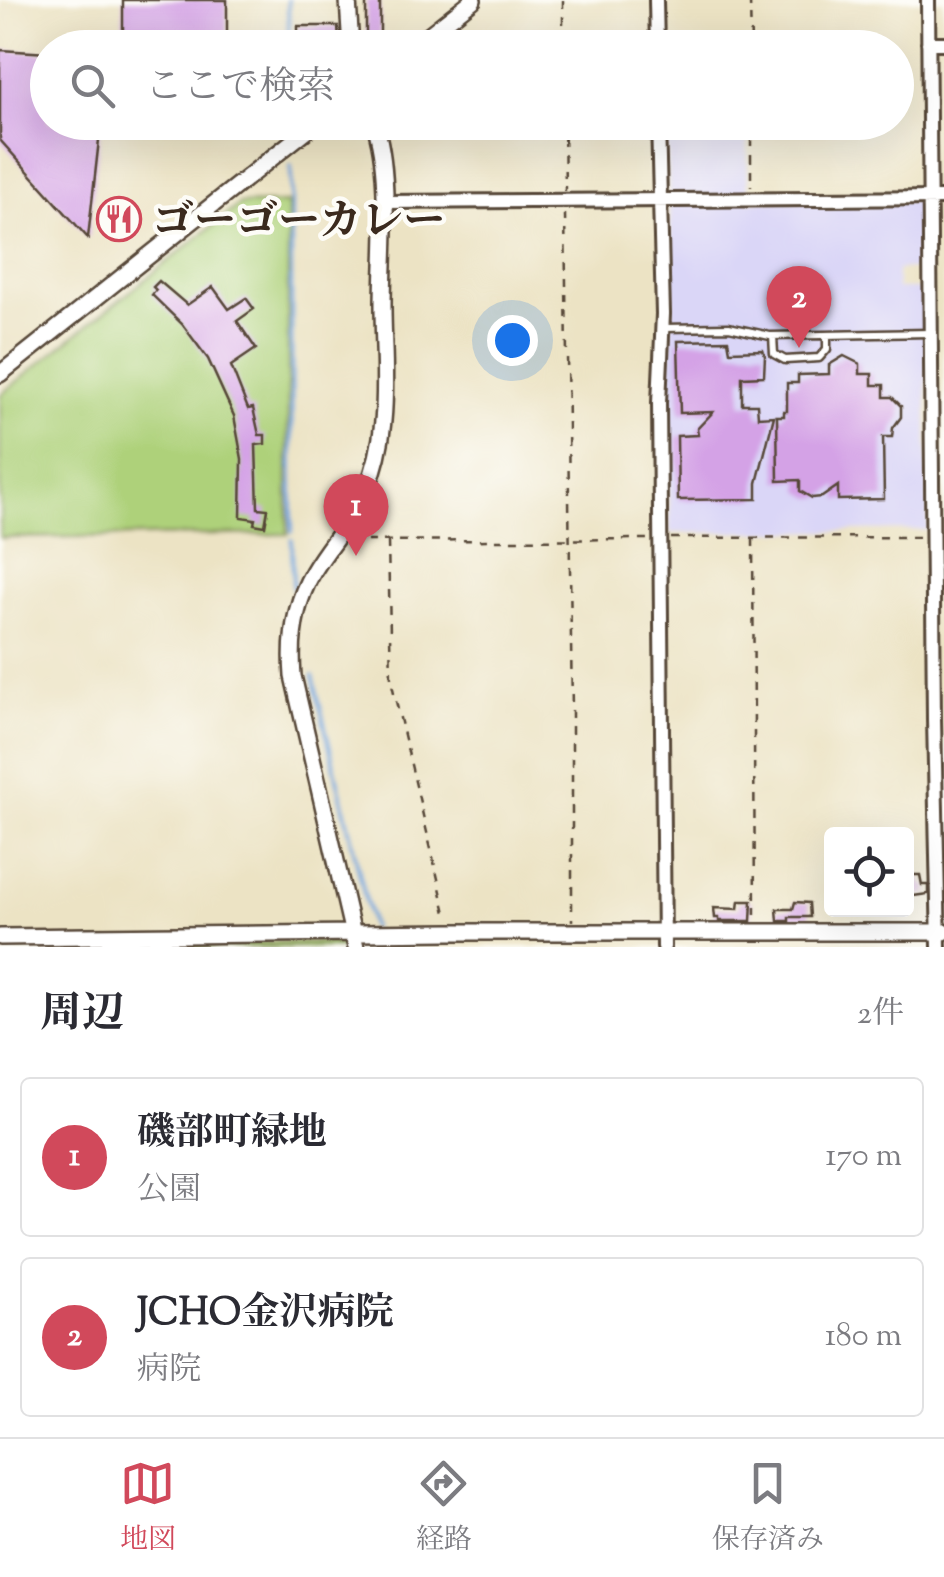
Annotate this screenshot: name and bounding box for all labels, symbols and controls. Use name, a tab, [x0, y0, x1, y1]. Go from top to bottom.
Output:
search box	[30, 30, 914, 140]
icon: search	[65, 58, 120, 113]
text: ここで検索	[145, 62, 335, 116]
place label: ゴーゴーカレー	[152, 194, 445, 254]
restaurant icon: ゴーゴーカレー	[96, 196, 142, 242]
pin: 2	[766, 266, 832, 348]
your location	[487, 315, 538, 366]
pin: 1	[324, 474, 388, 556]
map controls	[824, 827, 914, 917]
button: locate	[824, 827, 914, 917]
text: 周辺	[40, 986, 124, 1046]
text: 2件	[857, 992, 904, 1038]
text: 磯部町緑地	[137, 1108, 327, 1162]
text: 1	[69, 1134, 80, 1180]
text: 170 m	[825, 1134, 902, 1180]
text: 公園	[137, 1168, 201, 1214]
text: JCHO金沢病院	[137, 1288, 393, 1342]
text: 2	[67, 1314, 82, 1360]
text: 180 m	[825, 1314, 902, 1360]
text: 病院	[137, 1348, 201, 1394]
tab: 地図	[120, 1456, 176, 1561]
tab: 経路	[416, 1456, 472, 1561]
tab: 保存済み	[712, 1456, 824, 1561]

